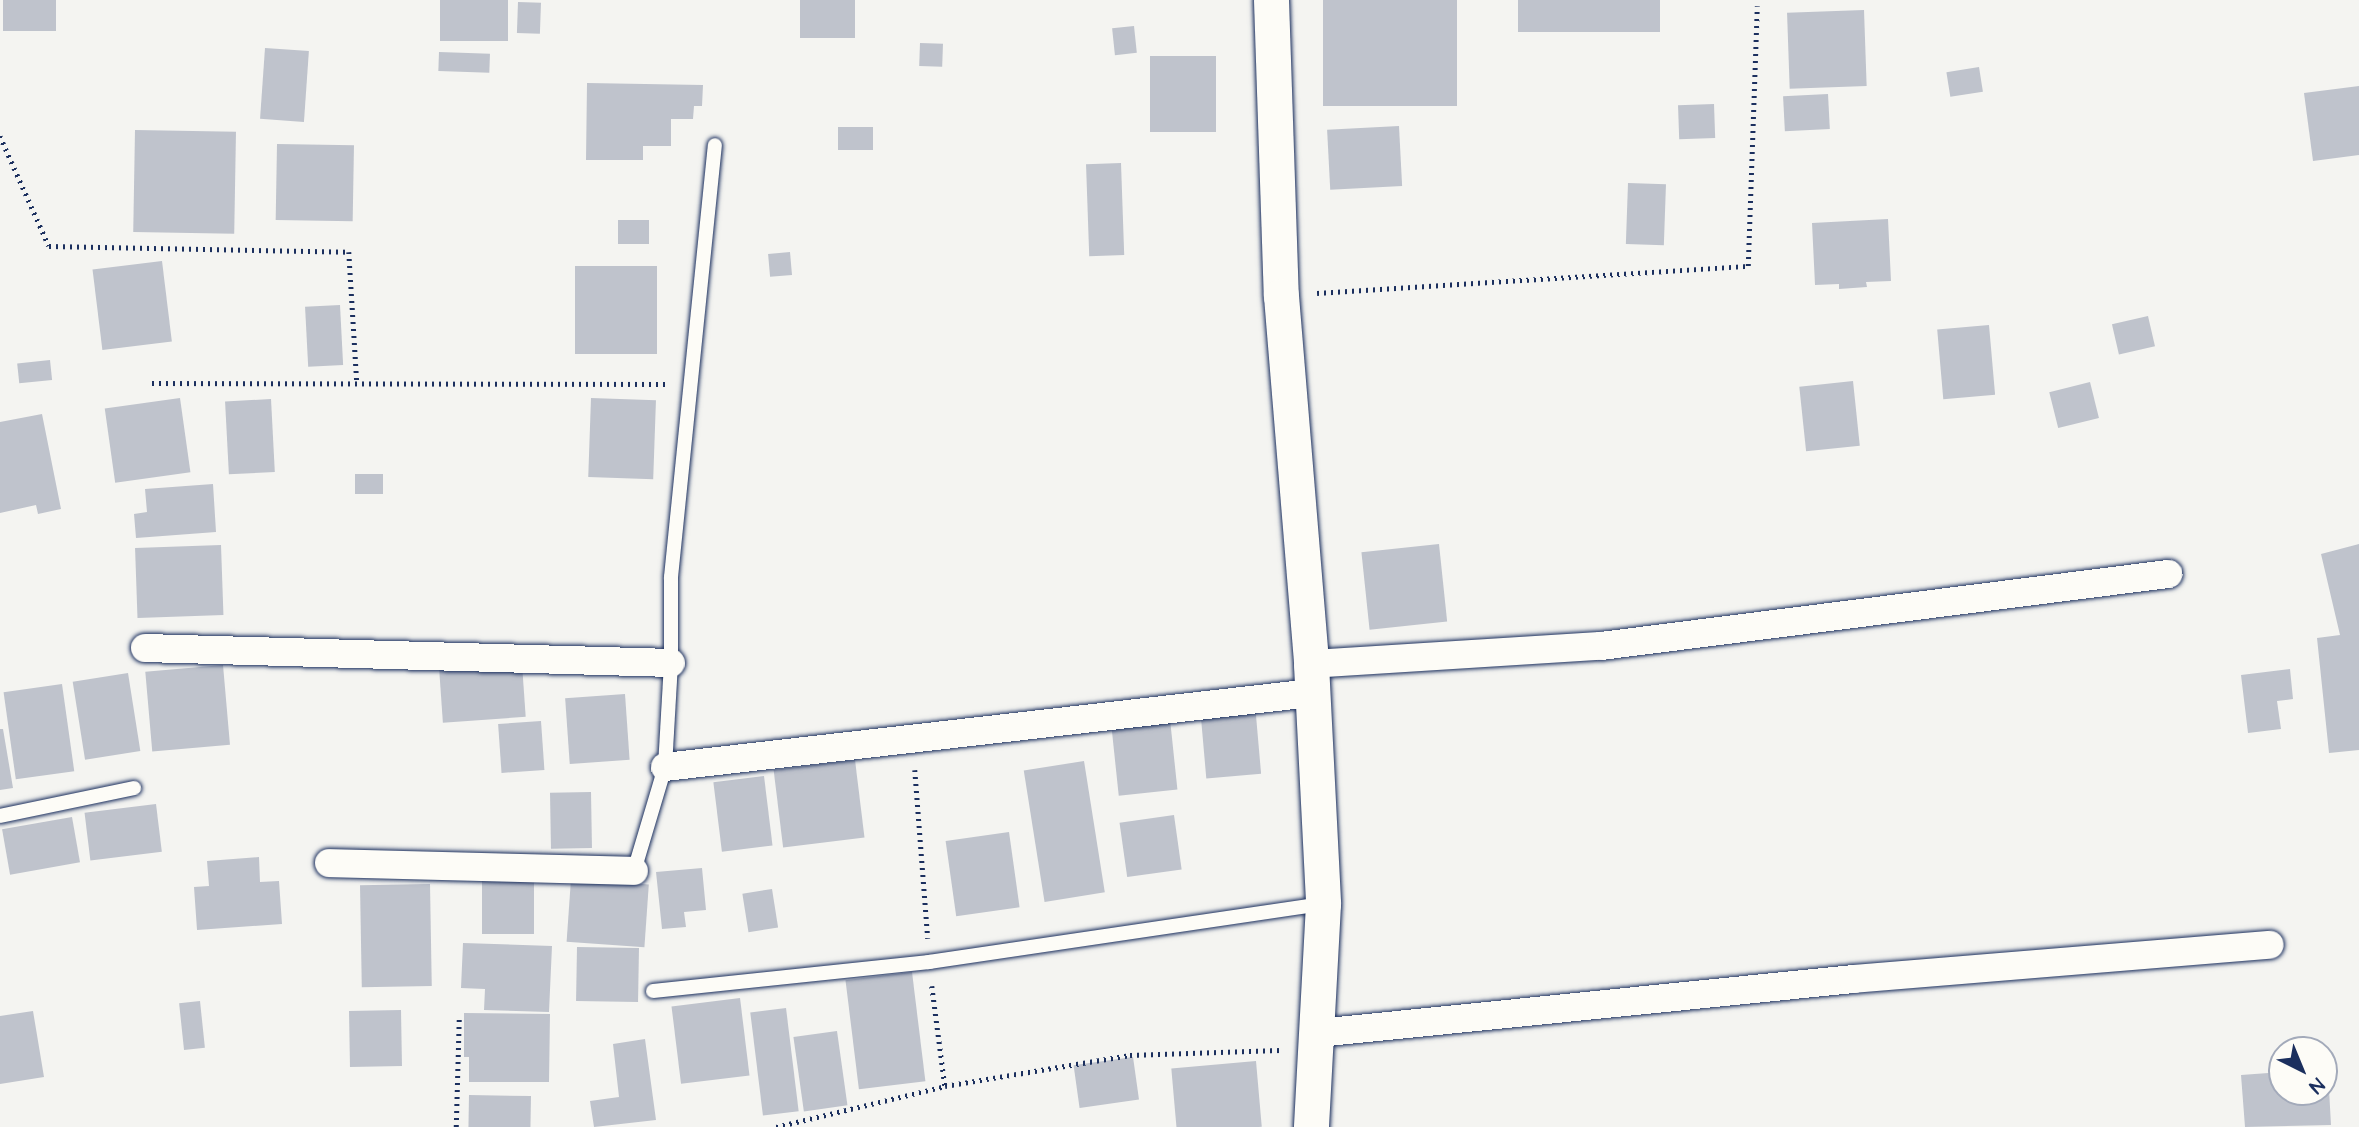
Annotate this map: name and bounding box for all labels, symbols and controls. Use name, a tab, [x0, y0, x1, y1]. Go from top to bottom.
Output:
north arrow	[2268, 1036, 2338, 1106]
text: N	[2303, 1071, 2330, 1099]

